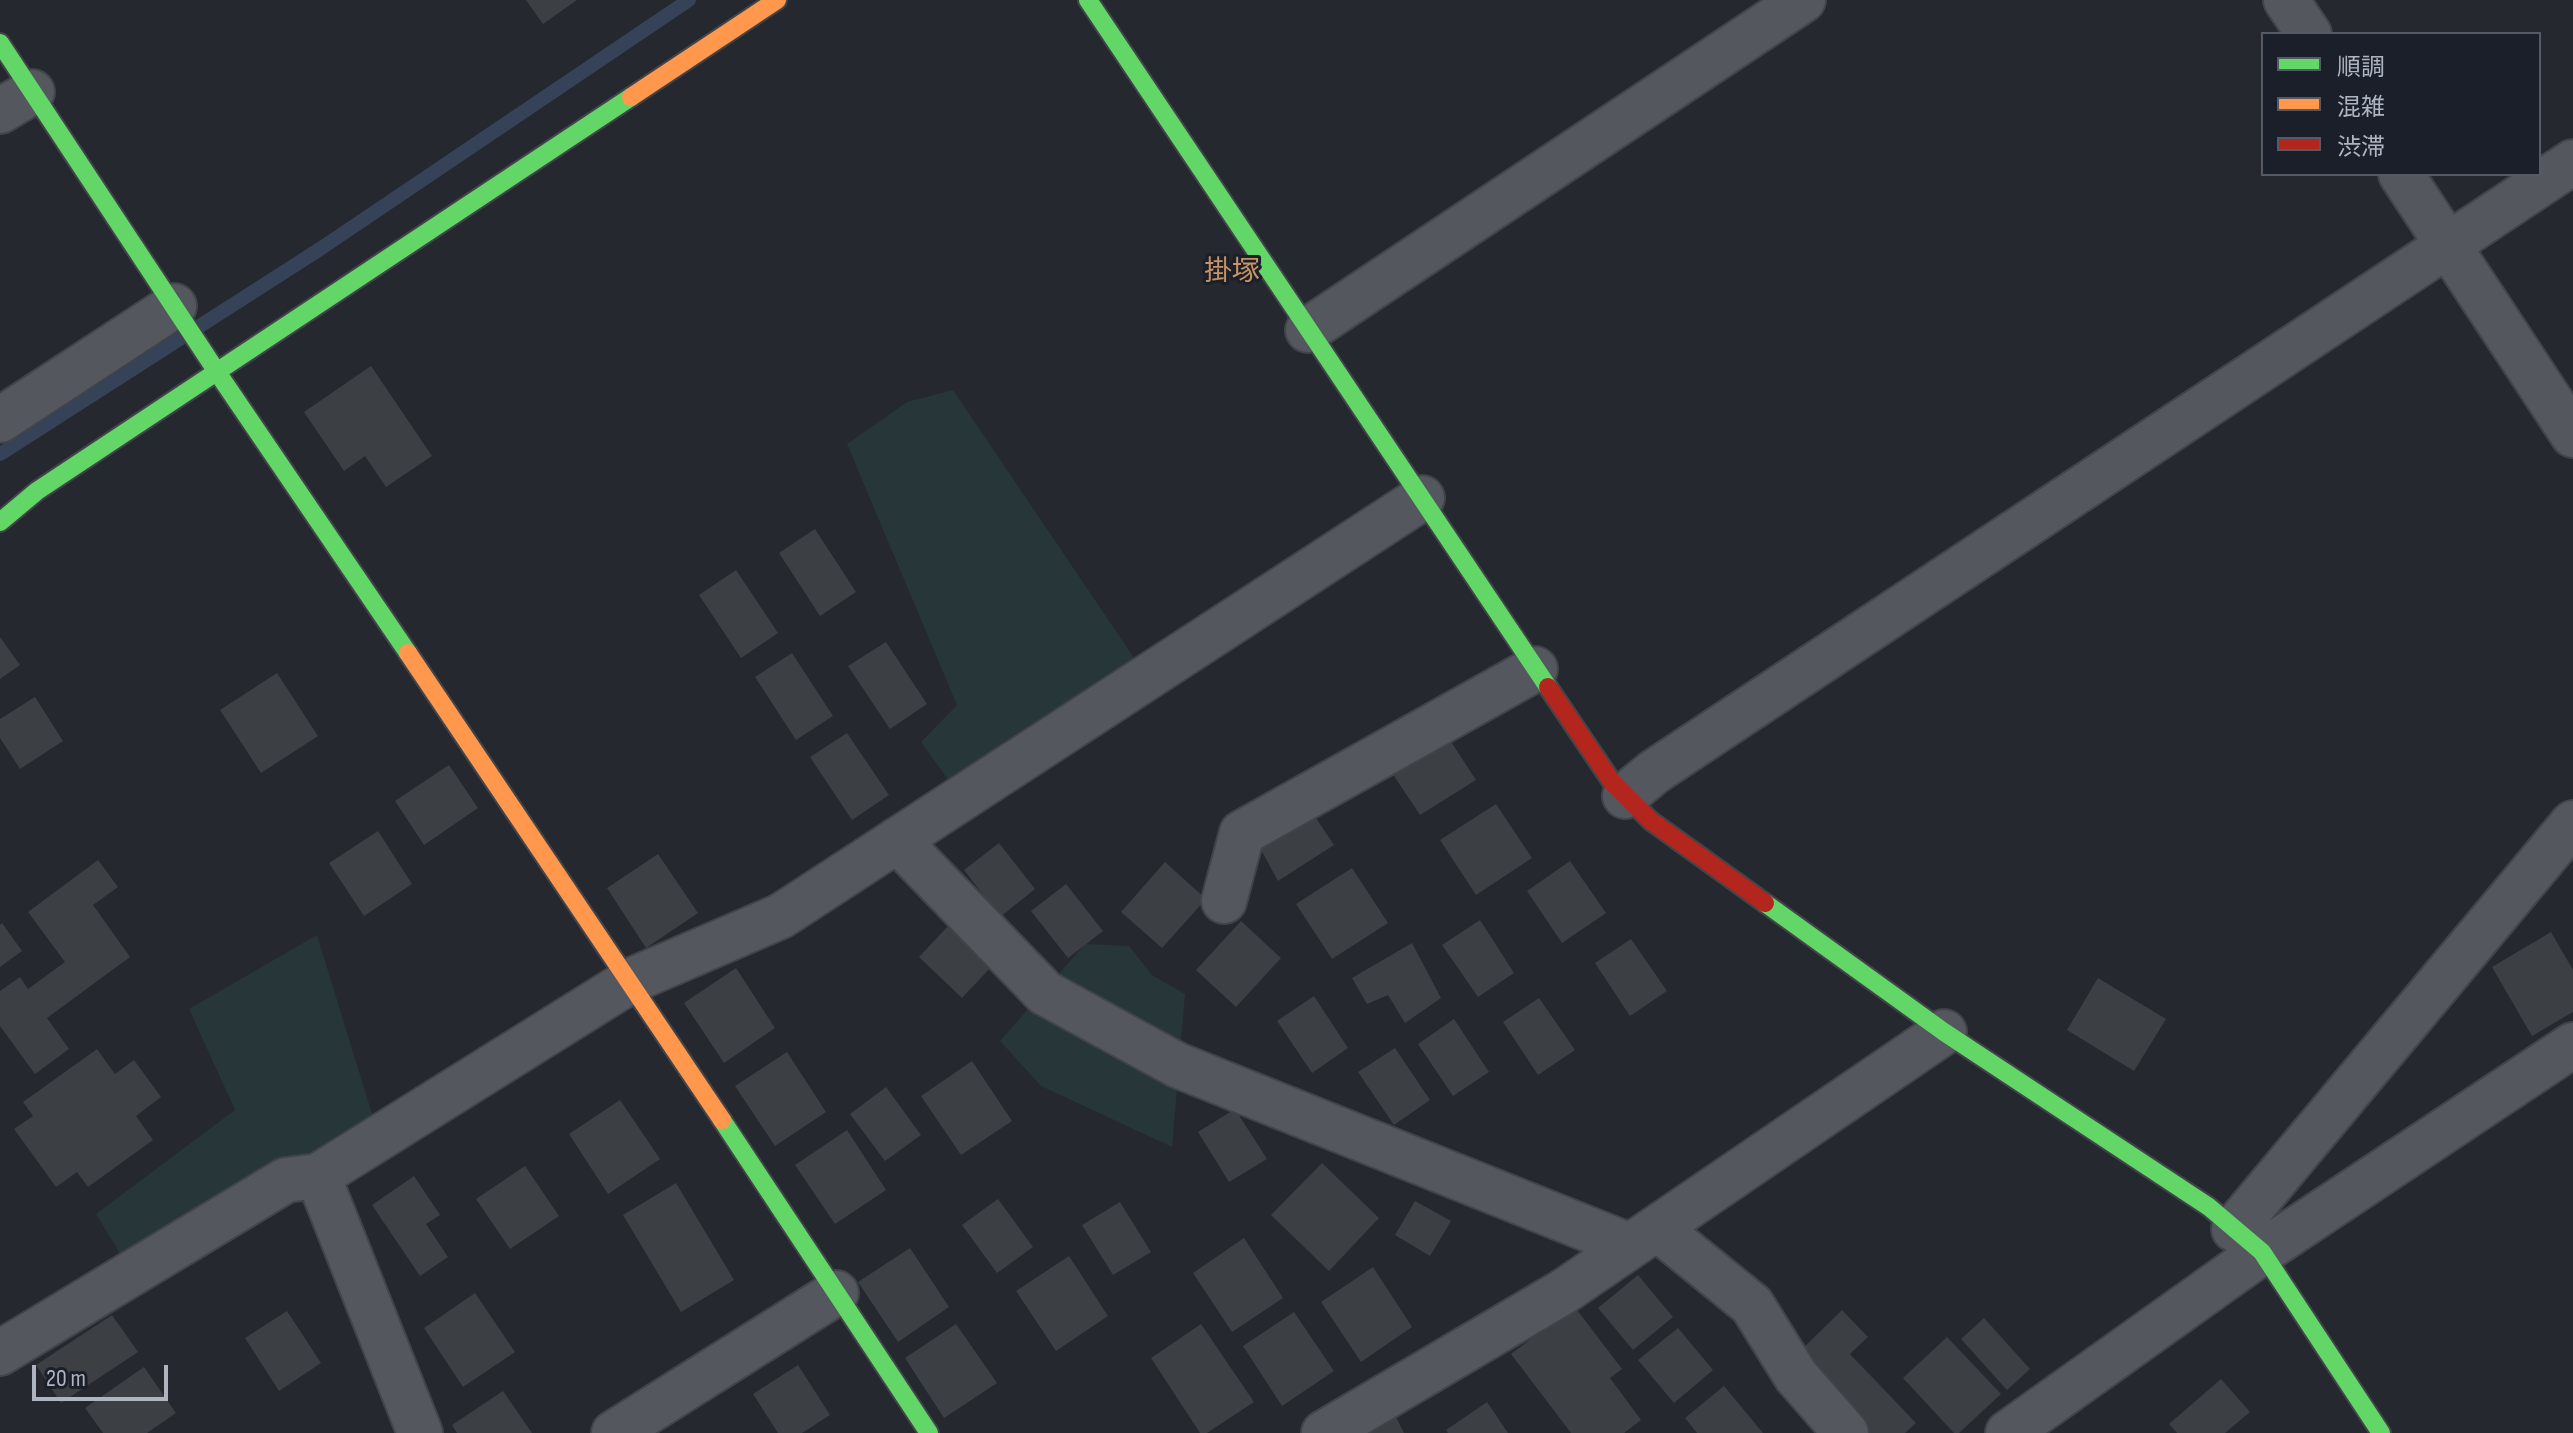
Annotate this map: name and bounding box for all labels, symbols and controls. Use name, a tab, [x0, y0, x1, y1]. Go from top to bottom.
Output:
legend	[2261, 32, 2541, 176]
text: 順調	[2337, 53, 2385, 82]
text: 混雑	[2337, 93, 2385, 122]
text: 渋滞	[2337, 133, 2385, 162]
district label: 掛塚	[1204, 256, 1260, 290]
scale bar	[36, 1349, 172, 1399]
text: 20 m	[46, 1364, 86, 1393]

